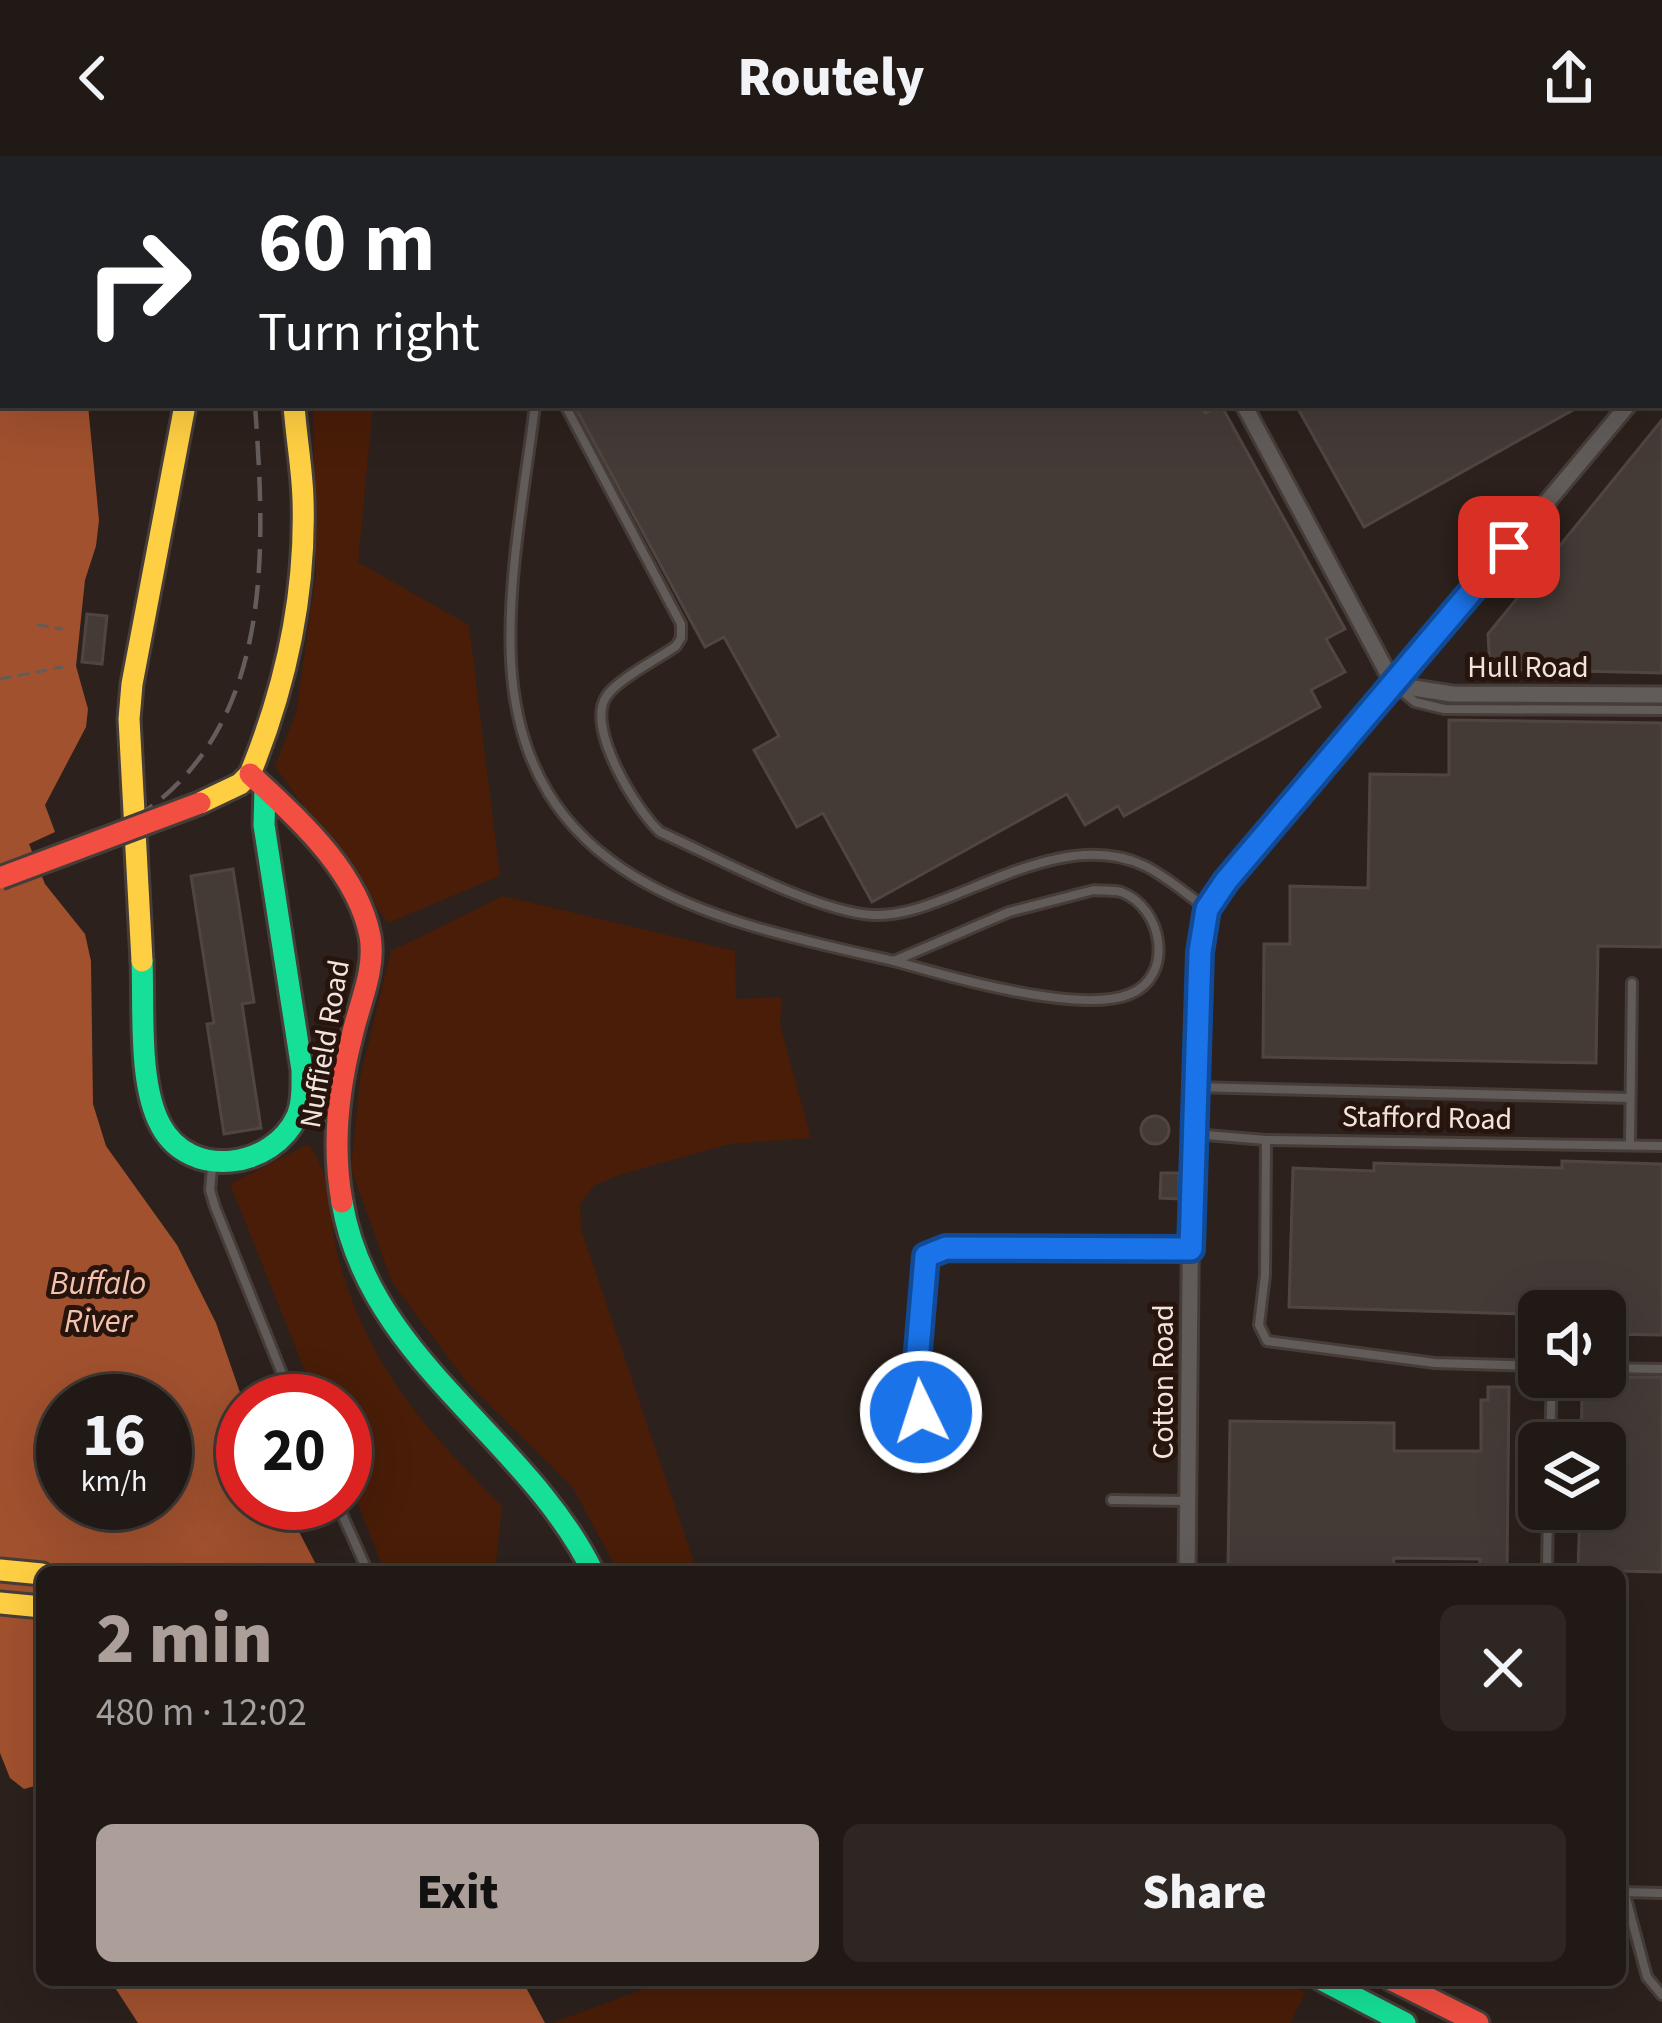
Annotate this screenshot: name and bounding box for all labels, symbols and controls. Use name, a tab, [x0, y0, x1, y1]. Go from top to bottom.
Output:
text: Routely	[738, 40, 924, 117]
icon: back	[60, 45, 126, 111]
icon: share	[1536, 45, 1602, 111]
text: 60 m	[258, 184, 436, 304]
icon: right	[60, 204, 216, 360]
text: Turn right	[258, 295, 480, 372]
pin	[1458, 496, 1560, 598]
icon: arrive	[1476, 514, 1542, 580]
street label: Hull Road	[1467, 646, 1589, 689]
street label: Nuffield Road	[289, 957, 361, 1131]
street label: Stafford Road	[1341, 1095, 1513, 1141]
water label: Buffalo River	[50, 1260, 146, 1345]
map controls	[1518, 1290, 1626, 1530]
button: sound	[1518, 1290, 1626, 1398]
street label: Cotton Road	[1142, 1304, 1185, 1460]
position arrow	[858, 1349, 984, 1475]
speed limit sign: 20	[216, 1374, 372, 1530]
text: 16	[82, 1394, 146, 1479]
button: layers	[1518, 1422, 1626, 1530]
text: km/h	[81, 1460, 147, 1503]
text: 2 min	[96, 1588, 273, 1691]
button: close	[1440, 1605, 1566, 1731]
text: 480 m · 12:02	[96, 1685, 307, 1741]
button: Exit	[96, 1824, 819, 1962]
button: Share	[843, 1824, 1566, 1962]

